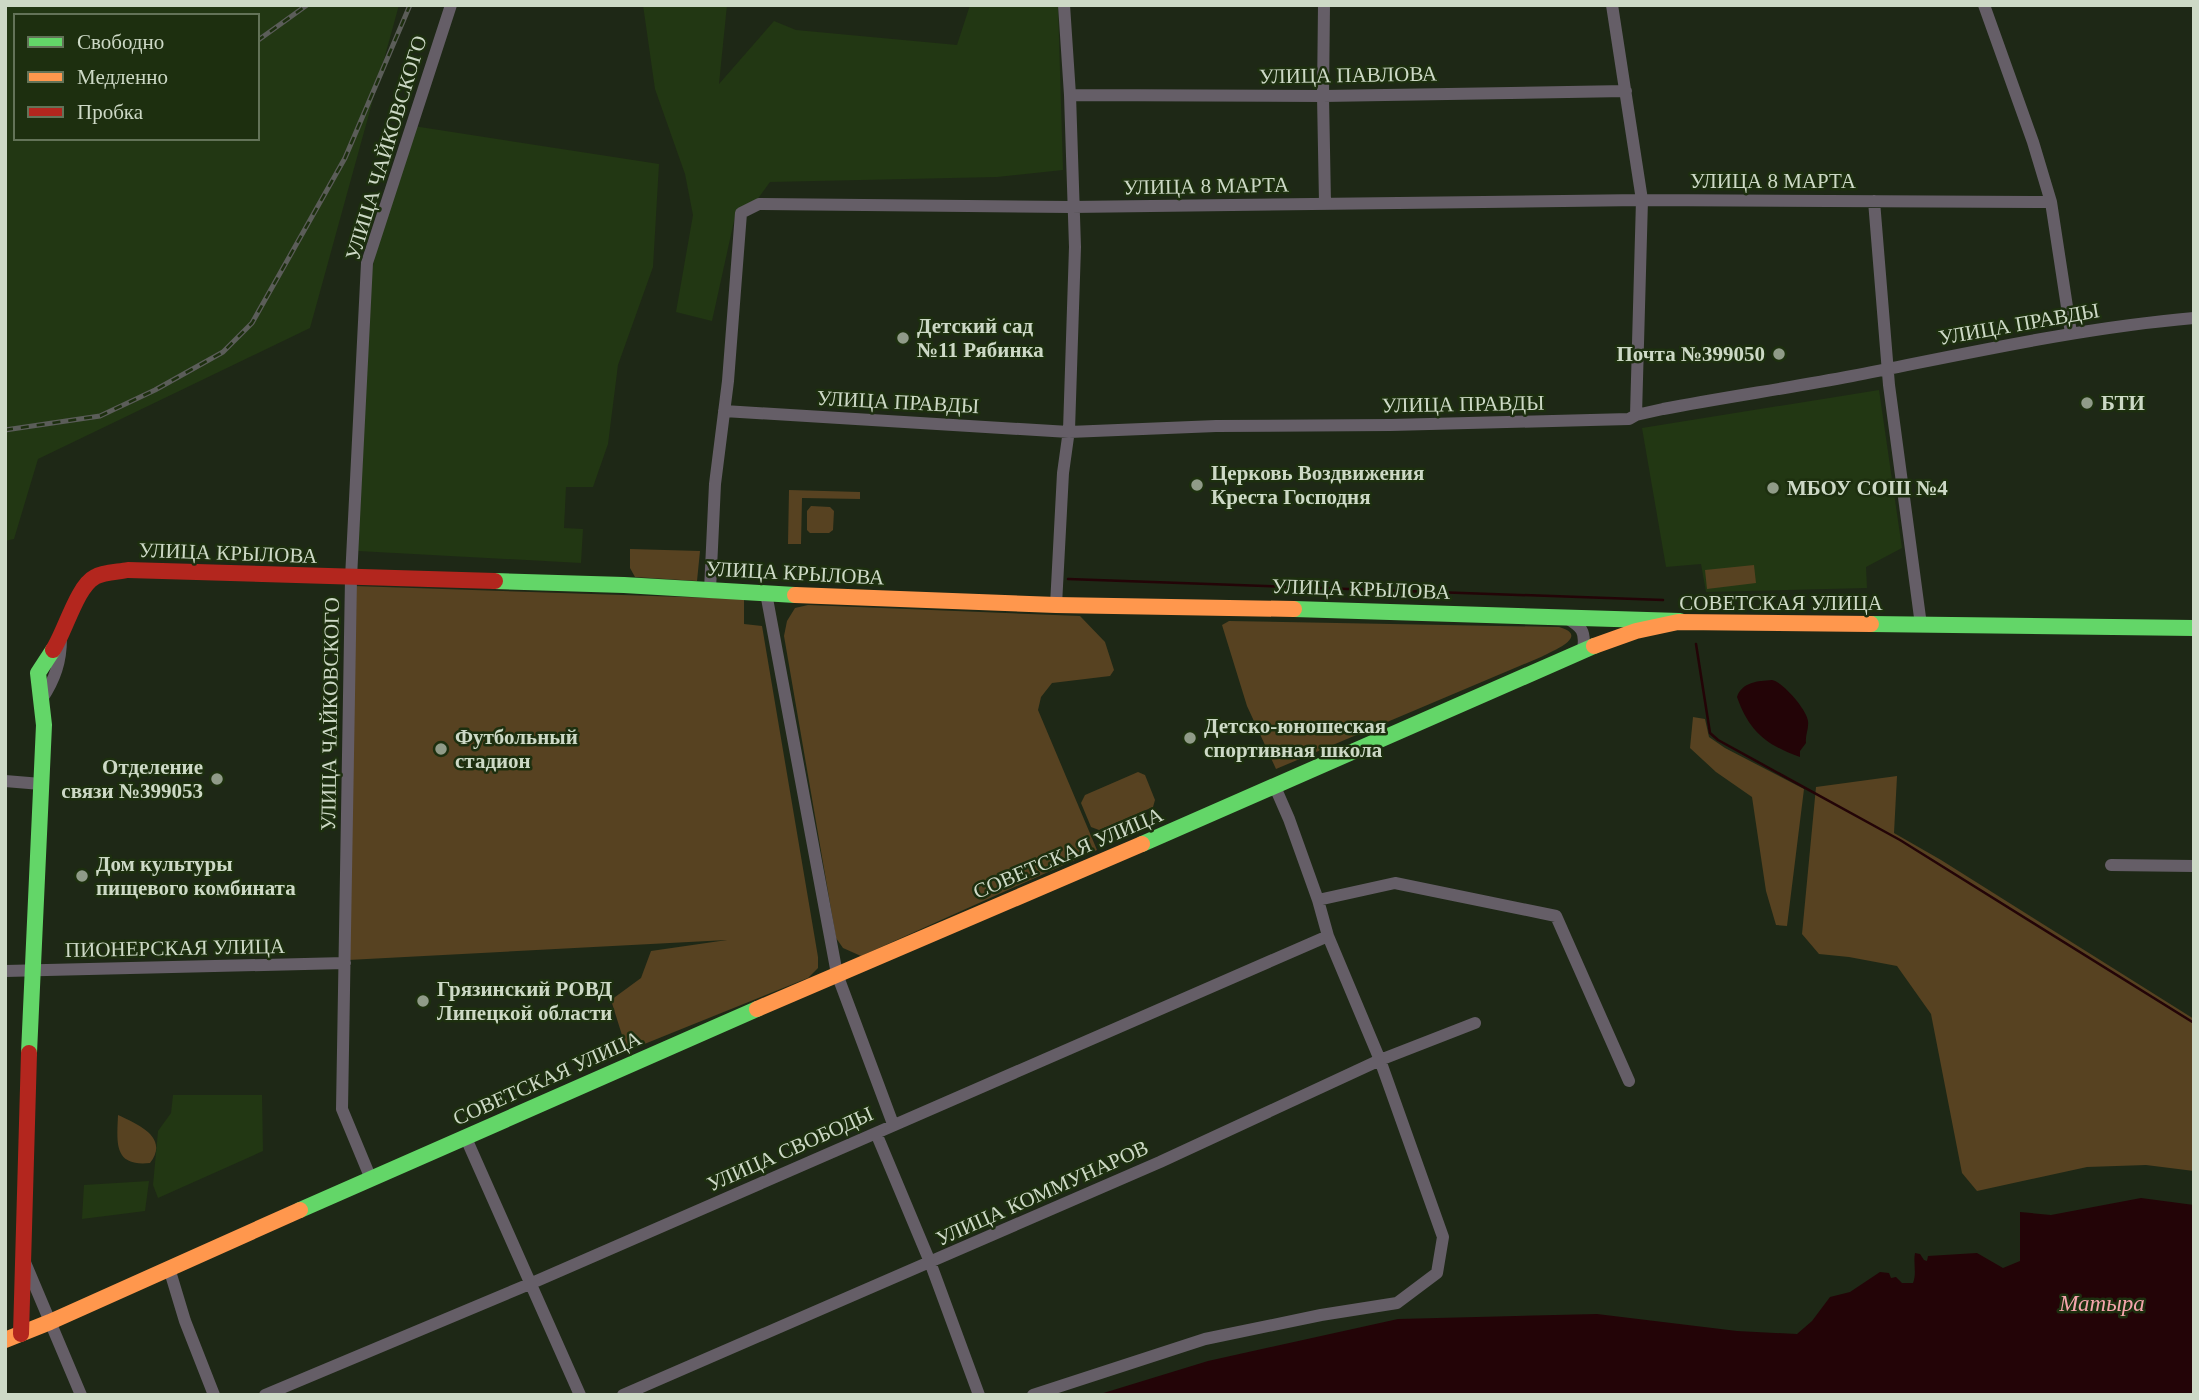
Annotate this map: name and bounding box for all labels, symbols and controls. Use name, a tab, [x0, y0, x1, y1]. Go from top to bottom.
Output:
legend	[14, 14, 259, 140]
text: Свободно	[77, 30, 164, 54]
street label: УЛИЦА ЧАЙКОВСКОГО	[340, 33, 432, 263]
street label: УЛИЦА ПАВЛОВА	[1259, 61, 1438, 89]
text: Медленно	[77, 65, 168, 89]
text: Пробка	[77, 100, 144, 124]
street label: УЛИЦА 8 МАРТА	[1690, 169, 1857, 193]
street label: УЛИЦА 8 МАРТА	[1123, 173, 1290, 199]
street label: УЛИЦА ПРАВДЫ	[1937, 298, 2101, 350]
place label: Детский сад №11 Рябинка	[917, 314, 1044, 362]
marker: Детский сад №11 Рябинка	[895, 330, 911, 346]
place label: Почта №399050	[1616, 342, 1765, 366]
marker: Почта №399050	[1771, 346, 1787, 362]
street label: УЛИЦА ПРАВДЫ	[816, 386, 980, 418]
street label: УЛИЦА ПРАВДЫ	[1381, 391, 1545, 417]
place label: БТИ	[2101, 391, 2145, 415]
marker: БТИ	[2079, 395, 2095, 411]
place label: Церковь Воздвижения Креста Господня	[1211, 461, 1424, 509]
place label: МБОУ СОШ №4	[1787, 476, 1948, 500]
marker: Церковь Воздвижения Креста Господня	[1189, 477, 1205, 493]
marker: МБОУ СОШ №4	[1765, 480, 1781, 496]
street label: УЛИЦА КРЫЛОВА	[138, 538, 319, 568]
street label: УЛИЦА КРЫЛОВА	[705, 556, 886, 590]
street label: УЛИЦА КРЫЛОВА	[1271, 574, 1452, 604]
street label: СОВЕТСКАЯ УЛИЦА	[1679, 591, 1884, 615]
street label: УЛИЦА ЧАЙКОВСКОГО	[316, 597, 344, 831]
place label: Детско-юношеская спортивная школа	[1204, 714, 1386, 762]
place label: Футбольный стадион	[455, 725, 578, 773]
marker: Детско-юношеская спортивная школа	[1182, 730, 1198, 746]
marker: Футбольный стадион	[433, 741, 449, 757]
place label: Отделение связи №399053	[61, 755, 203, 803]
marker: Отделение связи №399053	[209, 771, 225, 787]
street label: СОВЕТСКАЯ УЛИЦА	[970, 802, 1167, 904]
place label: Дом культуры пищевого комбината	[96, 852, 296, 900]
marker: Дом культуры пищевого комбината	[74, 868, 90, 884]
street label: ПИОНЕРСКАЯ УЛИЦА	[65, 934, 286, 962]
place label: Грязинский РОВД Липецкой области	[437, 977, 613, 1025]
marker: Грязинский РОВД Липецкой области	[415, 993, 431, 1009]
street label: СОВЕТСКАЯ УЛИЦА	[449, 1025, 646, 1130]
street label: УЛИЦА СВОБОДЫ	[703, 1102, 877, 1196]
street label: УЛИЦА КОММУНАРОВ	[932, 1135, 1152, 1251]
water label: Матыра	[2058, 1291, 2145, 1316]

